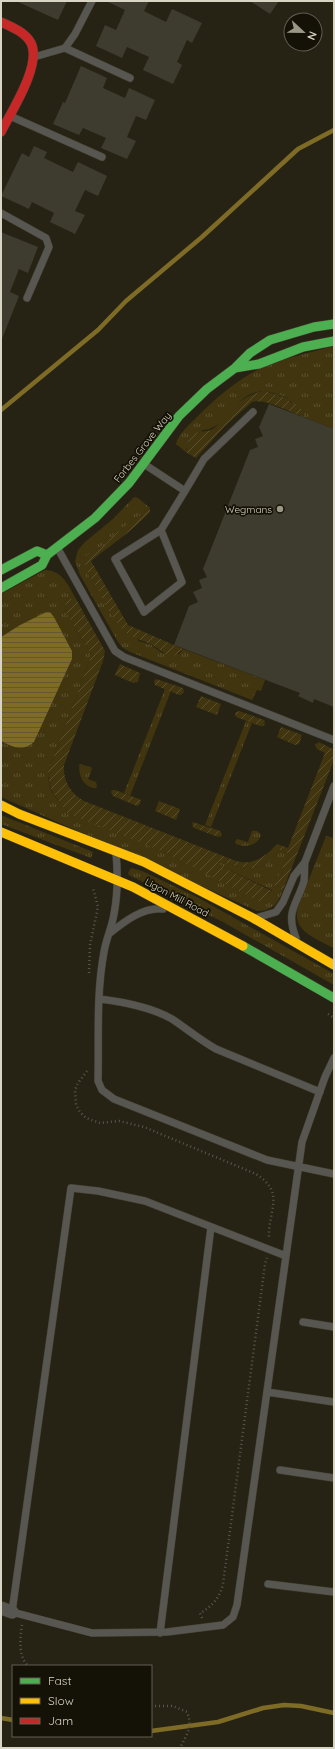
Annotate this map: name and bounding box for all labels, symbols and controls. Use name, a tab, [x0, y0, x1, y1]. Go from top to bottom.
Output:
north arrow	[283, 12, 323, 52]
text: N	[304, 29, 320, 42]
street label: Forbes Grove Way	[111, 409, 174, 485]
place label: Wegmans	[225, 503, 272, 516]
marker: Wegmans	[275, 504, 285, 514]
street label: Ligon Mill Road	[143, 875, 211, 920]
legend	[12, 1665, 152, 1737]
text: Fast	[48, 1673, 72, 1688]
text: Slow	[48, 1693, 74, 1708]
text: Jam	[48, 1713, 73, 1728]

